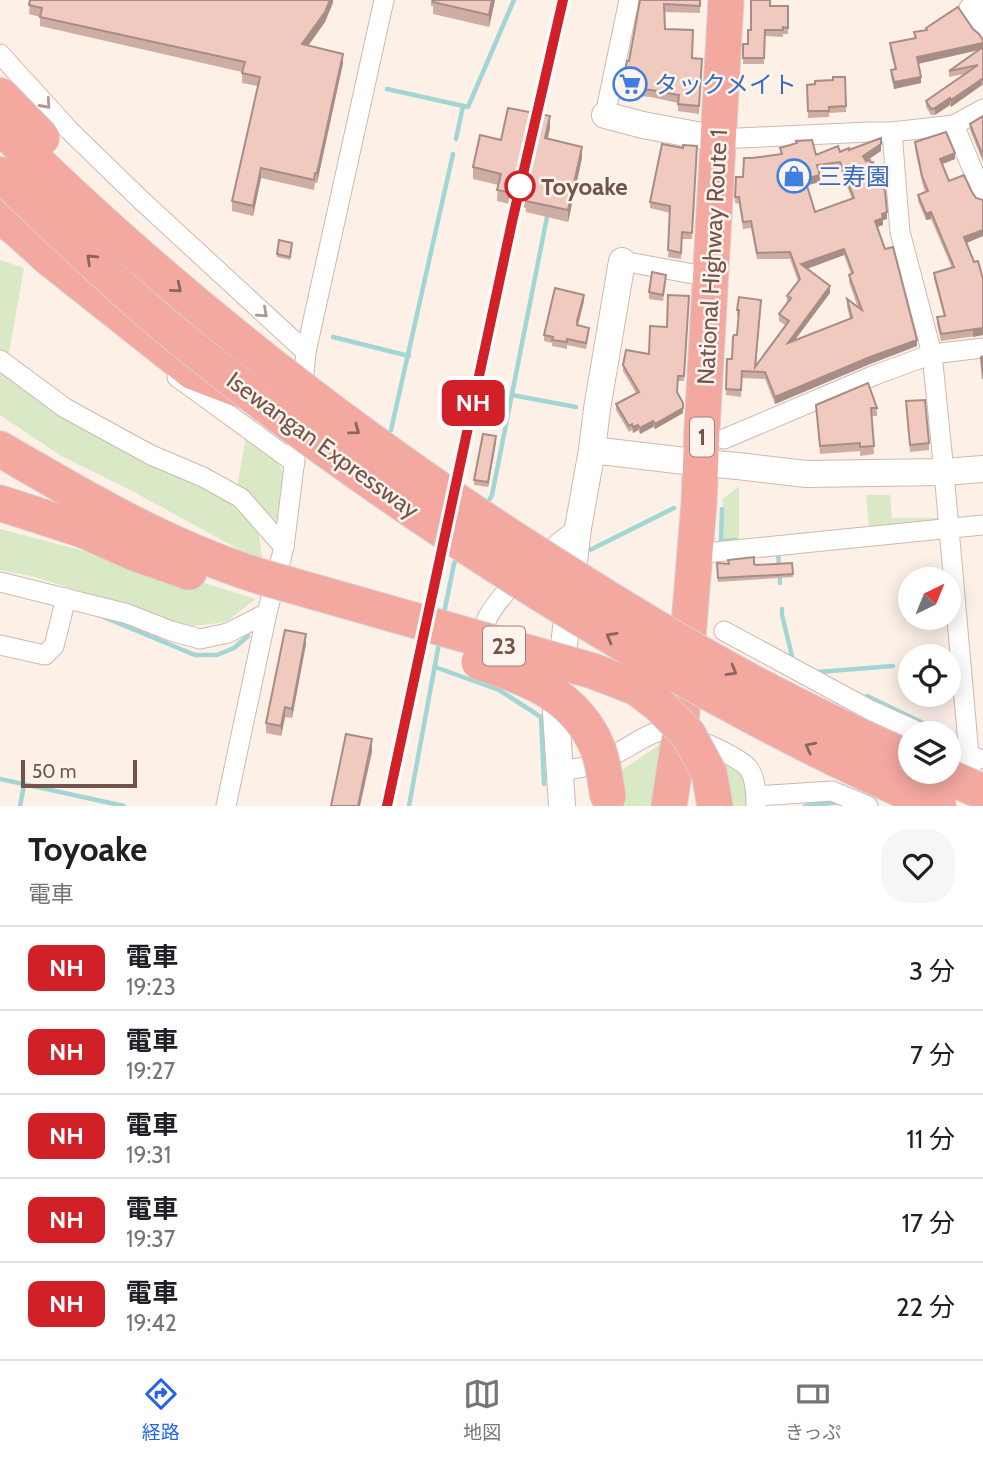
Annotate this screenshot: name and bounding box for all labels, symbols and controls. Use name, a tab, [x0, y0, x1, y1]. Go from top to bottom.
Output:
supermarket icon: タックメイト	[611, 65, 649, 103]
place label: タックメイト	[654, 70, 797, 99]
one-way arrow	[37, 96, 50, 109]
street label: National Highway Route 1	[691, 128, 733, 386]
shop icon: 三寿園	[775, 157, 813, 195]
place label: 三寿園	[818, 162, 890, 191]
marker: Toyoake	[505, 171, 535, 201]
place label: Toyoake	[541, 172, 628, 201]
one-way arrow	[86, 255, 99, 267]
one-way arrow	[168, 280, 181, 292]
one-way arrow	[255, 304, 268, 317]
street label: Isewangan Expressway	[221, 366, 425, 524]
line badge: NH	[442, 380, 504, 426]
text: NH	[456, 388, 490, 417]
road number: 1	[690, 418, 714, 457]
one-way arrow	[347, 422, 360, 434]
north arrow	[898, 567, 961, 630]
map controls	[898, 567, 961, 784]
road number: 23	[483, 626, 525, 666]
one-way arrow	[605, 632, 618, 645]
button: locate	[898, 644, 961, 707]
one-way arrow	[725, 663, 737, 676]
button: layers	[898, 721, 961, 784]
one-way arrow	[805, 741, 817, 755]
scale bar	[21, 757, 136, 789]
text: 50 m	[32, 760, 76, 783]
text: Toyoake	[28, 829, 147, 869]
button: heart	[881, 829, 955, 903]
text: 電車	[28, 880, 74, 908]
text: 電車	[126, 941, 178, 973]
text: NH	[49, 953, 84, 982]
text: 3 分	[909, 955, 955, 987]
text: 19:23	[126, 973, 176, 1001]
text: 電車	[126, 1025, 178, 1057]
text: NH	[49, 1037, 84, 1066]
text: 7 分	[910, 1039, 955, 1071]
text: 19:27	[126, 1057, 175, 1085]
text: 電車	[126, 1109, 178, 1141]
text: NH	[49, 1121, 84, 1150]
text: 11 分	[906, 1123, 955, 1155]
text: 19:31	[126, 1141, 171, 1169]
text: 電車	[126, 1193, 178, 1225]
text: NH	[49, 1205, 84, 1234]
text: 17 分	[902, 1207, 955, 1239]
text: 19:37	[126, 1225, 175, 1253]
text: 電車	[126, 1277, 178, 1309]
text: NH	[49, 1289, 84, 1318]
text: 22 分	[896, 1291, 955, 1323]
text: 19:42	[126, 1309, 177, 1337]
tab: 経路	[142, 1375, 180, 1444]
tab: 地図	[463, 1375, 501, 1444]
tab: きっぷ	[785, 1375, 841, 1444]

